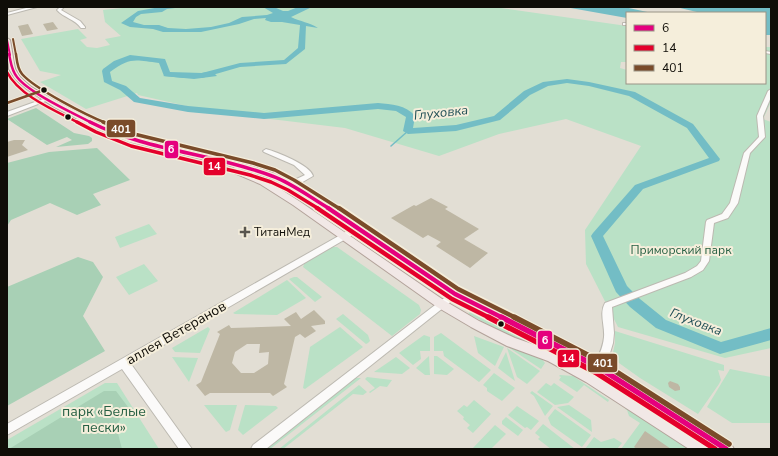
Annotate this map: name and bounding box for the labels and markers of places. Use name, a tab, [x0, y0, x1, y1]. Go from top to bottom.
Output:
unlabelled marker	[39, 85, 49, 95]
unlabelled marker	[63, 112, 73, 122]
place label: ТитанМед	[254, 224, 310, 240]
marker: ТитанМед	[239, 226, 251, 238]
unlabelled marker	[496, 319, 506, 329]

